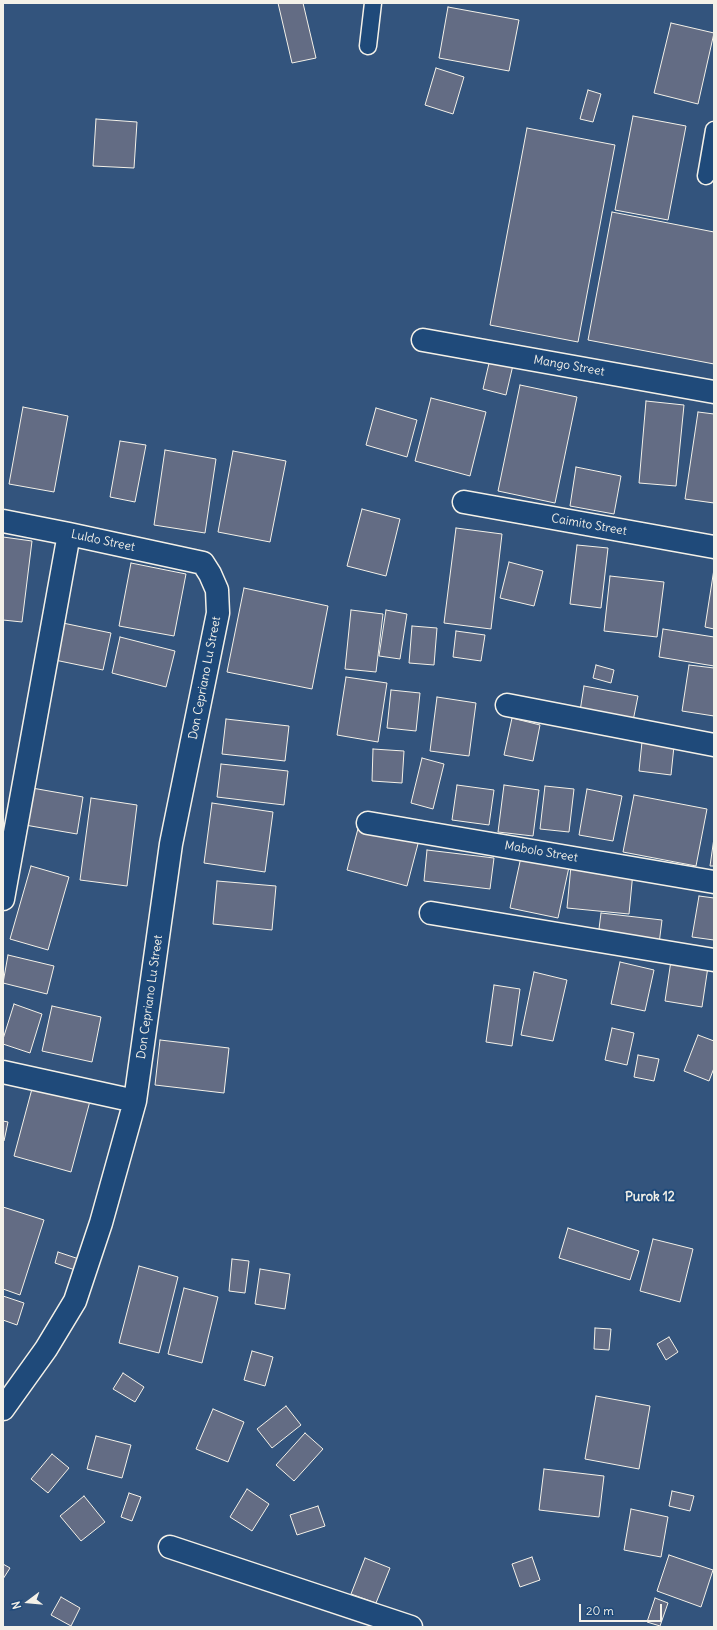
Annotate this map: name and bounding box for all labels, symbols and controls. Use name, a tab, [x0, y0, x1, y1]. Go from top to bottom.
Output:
street label: Mango Street	[532, 353, 606, 379]
street label: Caimito Street	[550, 511, 628, 539]
street label: Luldo Street	[70, 527, 136, 555]
street label: Don Cepriano Lu Street	[186, 615, 224, 741]
street label: Mabolo Street	[503, 838, 579, 866]
street label: Don Cepriano Lu Street	[134, 934, 166, 1060]
district label: Purok 12	[625, 1189, 675, 1205]
north arrow	[8, 1582, 48, 1622]
scale bar	[581, 1596, 664, 1622]
text: N	[9, 1600, 24, 1611]
text: 20 m	[586, 1603, 614, 1618]

